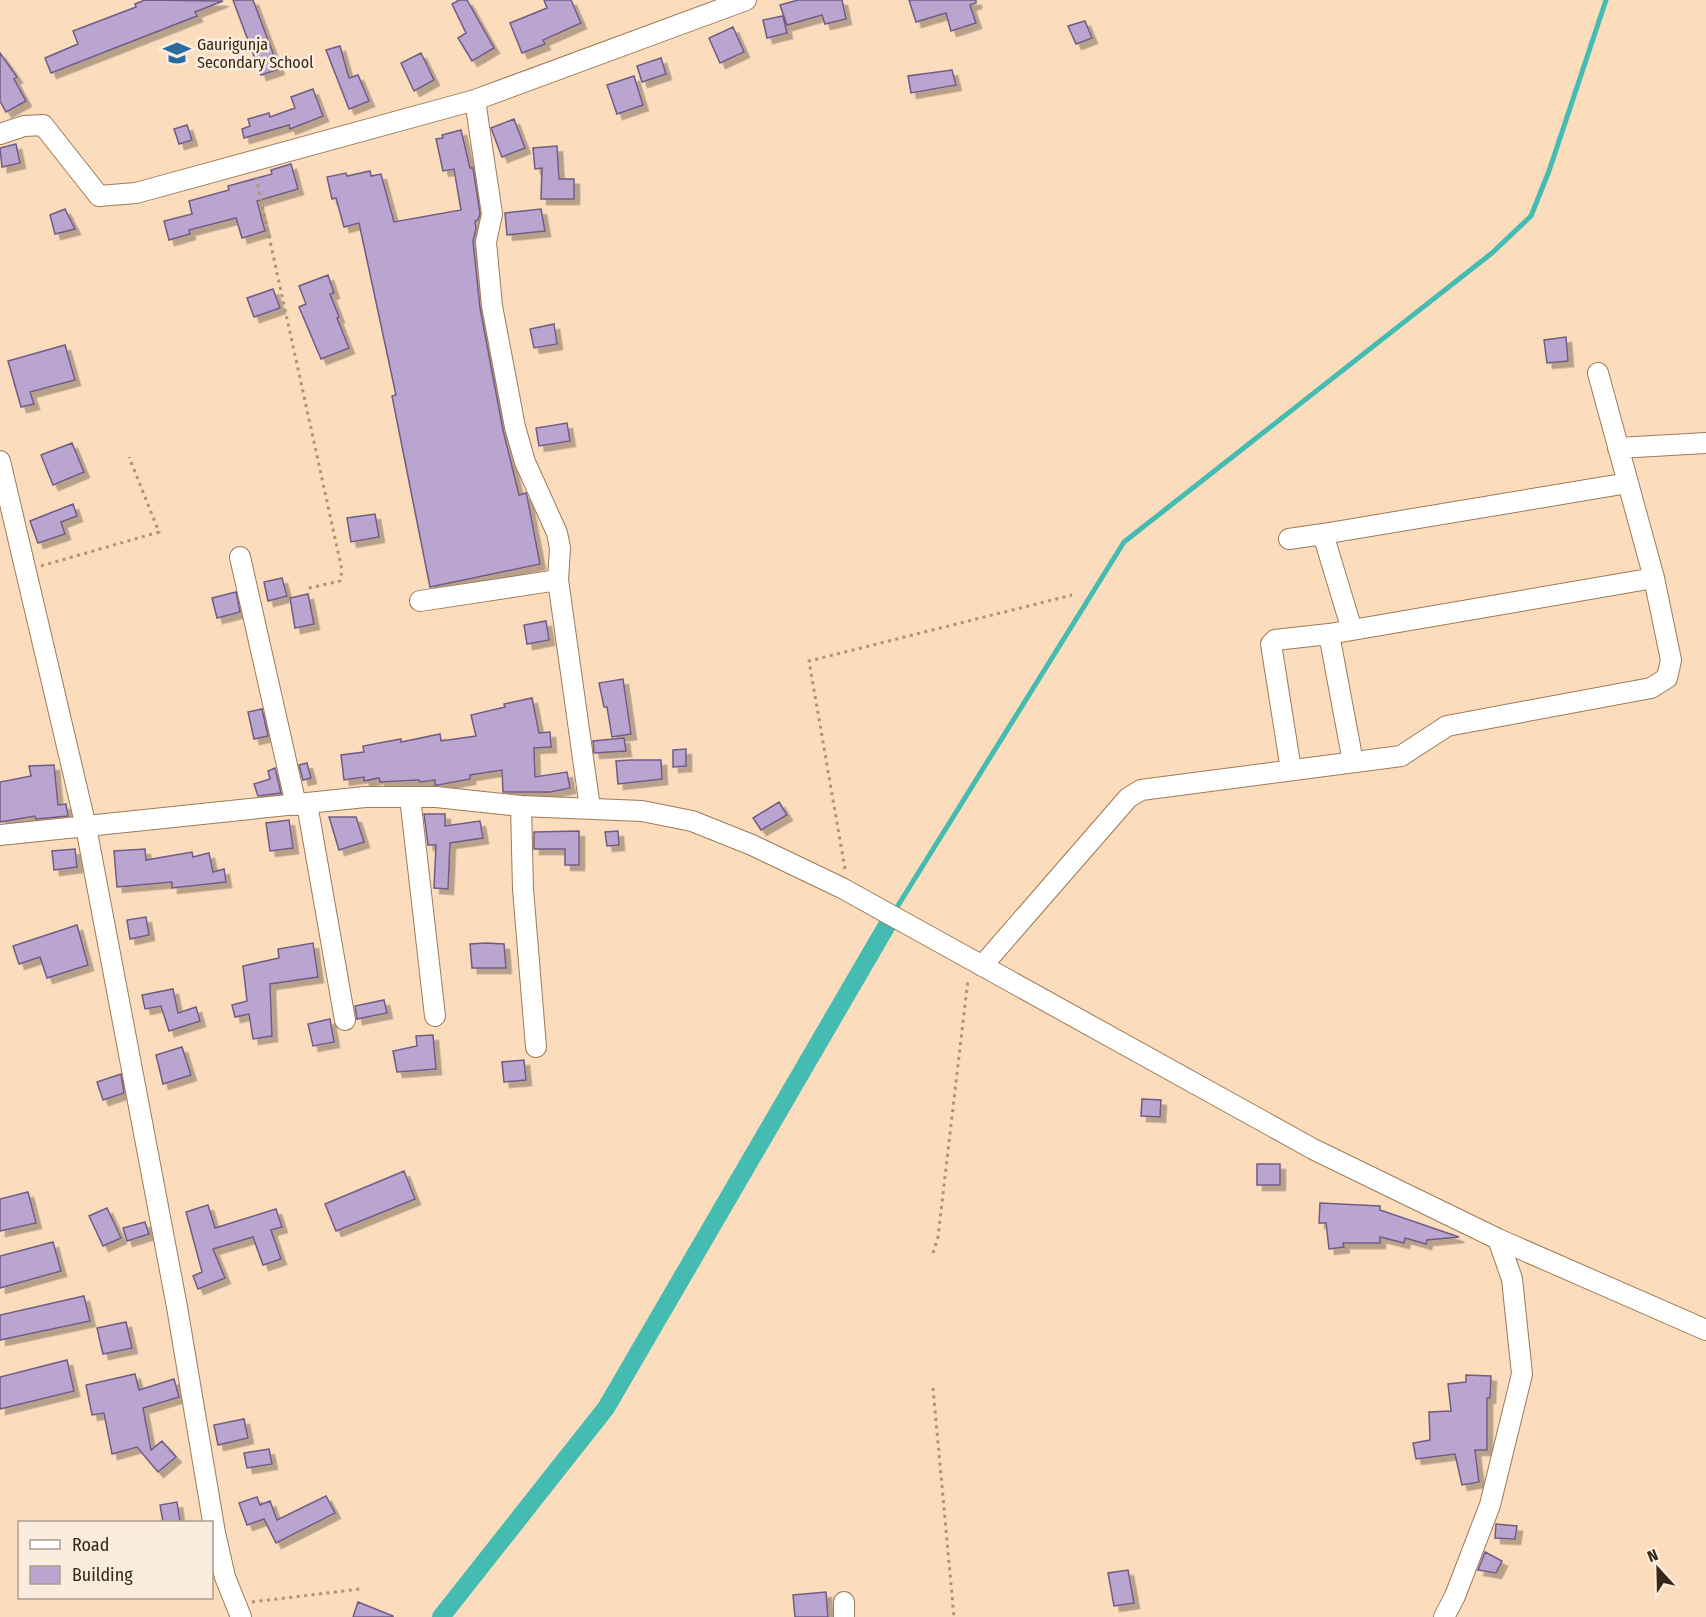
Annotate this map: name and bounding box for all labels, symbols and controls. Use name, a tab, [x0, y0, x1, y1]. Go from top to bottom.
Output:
place label: Gaurigunja Secondary School	[197, 35, 313, 72]
school or university icon: Gaurigunja Secondary School	[162, 38, 192, 68]
legend	[18, 1521, 213, 1599]
text: Road	[72, 1534, 109, 1556]
north arrow	[1628, 1539, 1688, 1599]
text: N	[1645, 1545, 1661, 1566]
text: Building	[72, 1564, 133, 1586]

